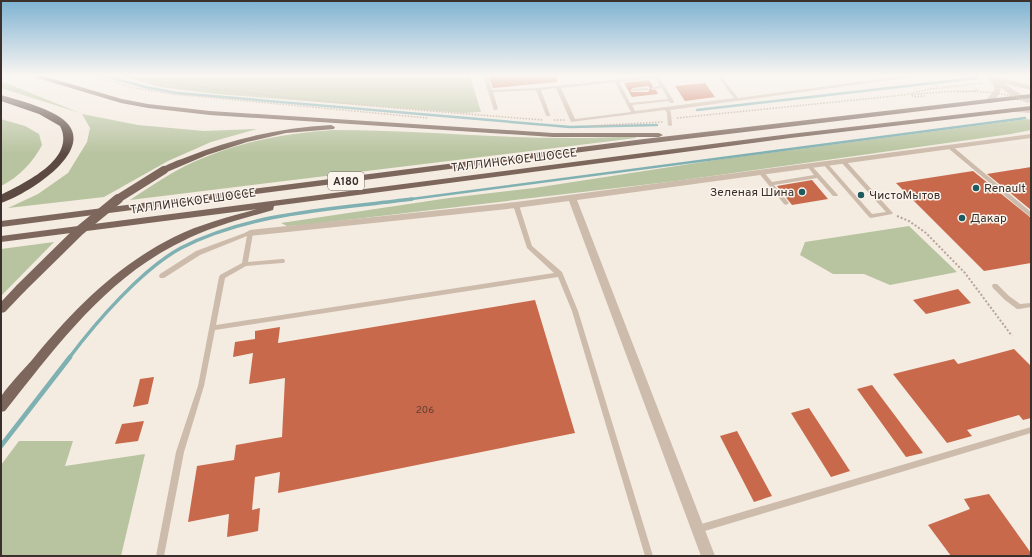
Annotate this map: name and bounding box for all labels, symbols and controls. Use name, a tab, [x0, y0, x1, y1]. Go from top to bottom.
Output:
street label: ТАЛЛИНСКОЕ ШОССЕ	[450, 145, 578, 177]
road number: A180	[328, 172, 364, 190]
place label: Renault	[984, 181, 1026, 197]
marker: Renault	[971, 183, 981, 193]
street label: ТАЛЛИНСКОЕ ШОССЕ	[129, 185, 257, 219]
place label: Зеленая Шина	[710, 185, 794, 201]
marker: Зеленая Шина	[797, 187, 807, 197]
place label: ЧистоМытов	[869, 188, 941, 204]
marker: ЧистоМытов	[856, 190, 866, 200]
place label: Дакар	[970, 211, 1007, 227]
marker: Дакар	[957, 213, 967, 223]
house number: 206	[416, 404, 434, 417]

